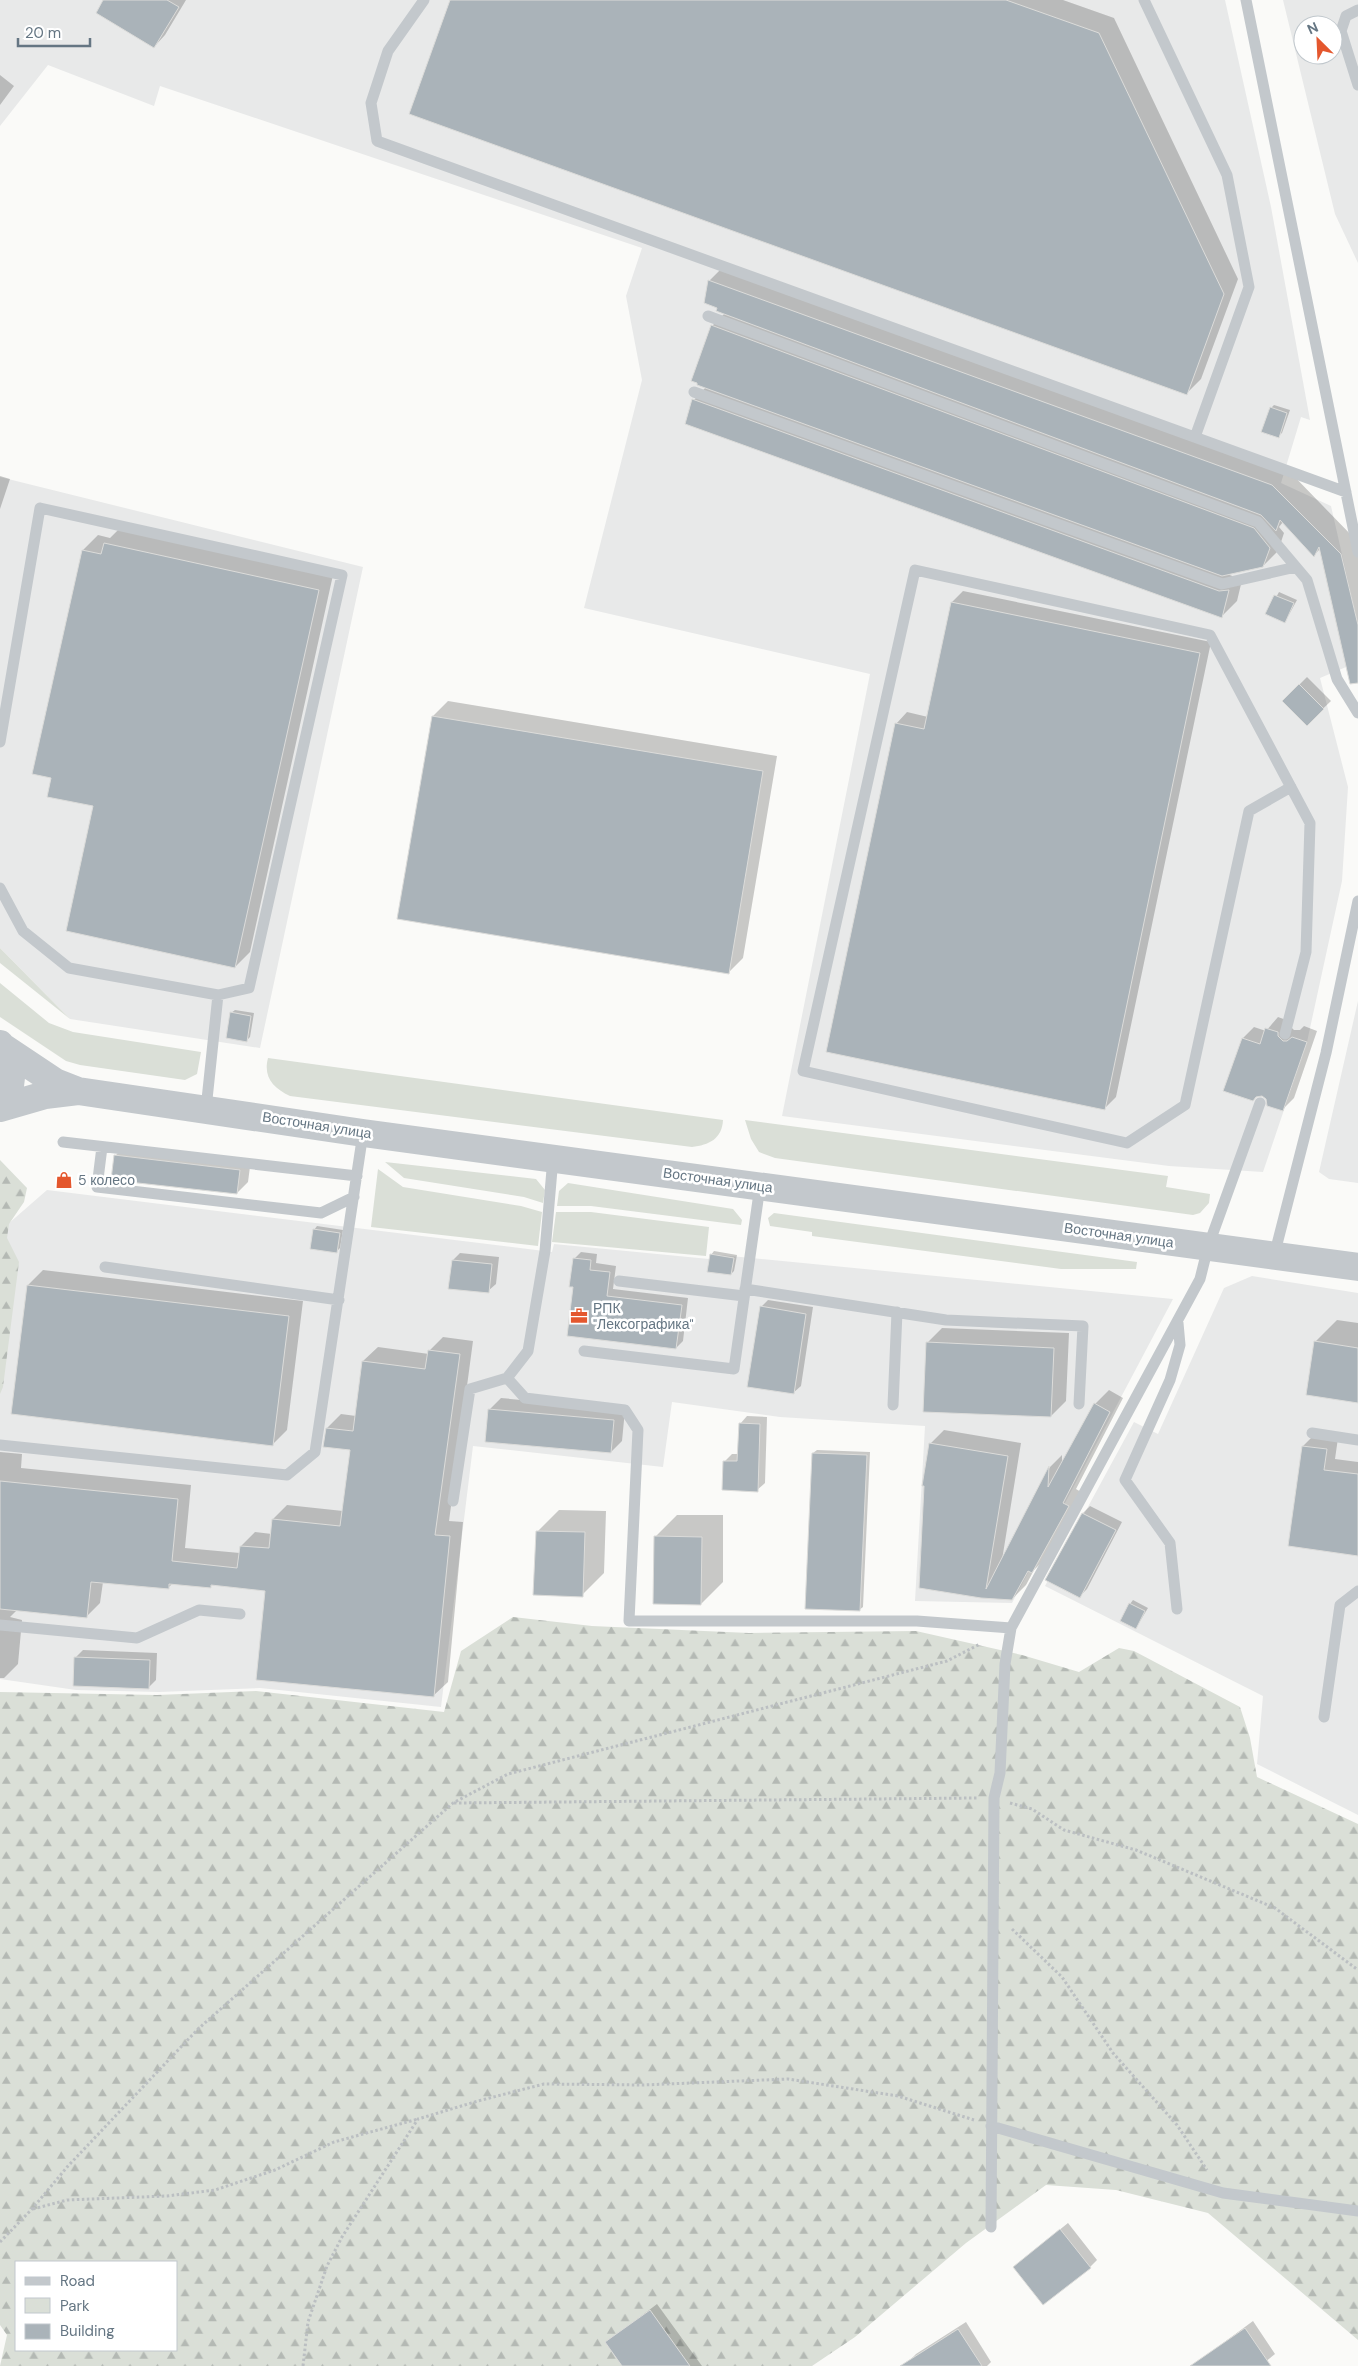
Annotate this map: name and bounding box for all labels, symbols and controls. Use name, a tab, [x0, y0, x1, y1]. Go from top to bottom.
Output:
scale bar	[18, 15, 90, 47]
north arrow	[1293, 15, 1343, 65]
text: N	[1304, 18, 1321, 38]
text: 20 m	[25, 23, 61, 43]
street label: Восточная улица	[261, 1107, 373, 1143]
street label: Восточная улица	[662, 1163, 774, 1197]
shop icon: 5 колесо	[54, 1170, 74, 1190]
place label: 5 колесо	[78, 1171, 135, 1189]
street label: Восточная улица	[1063, 1218, 1175, 1252]
place label: РПК "Лексографика"	[593, 1299, 694, 1333]
office icon: РПК "Лексографика"	[569, 1306, 589, 1326]
legend	[15, 2261, 178, 2351]
text: Road	[60, 2271, 95, 2291]
text: Park	[60, 2296, 90, 2316]
text: Building	[60, 2321, 115, 2341]

